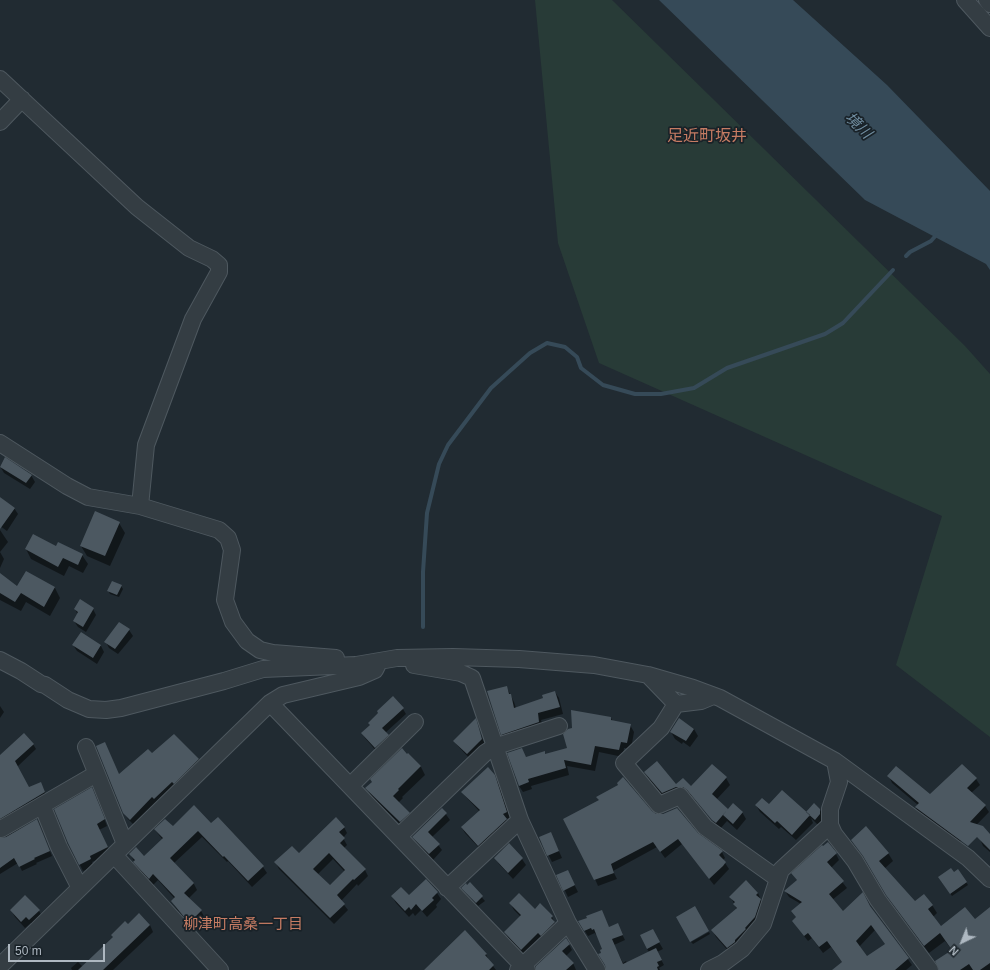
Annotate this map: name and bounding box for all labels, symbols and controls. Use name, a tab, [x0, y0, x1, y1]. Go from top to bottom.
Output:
water label: 境川	[841, 109, 875, 143]
district label: 足近町坂井	[667, 127, 747, 147]
district label: 柳津町高桑一丁目	[183, 916, 303, 934]
north arrow	[942, 922, 982, 962]
scale bar	[10, 936, 107, 962]
text: 50 m	[15, 944, 42, 958]
text: N	[947, 944, 961, 958]

